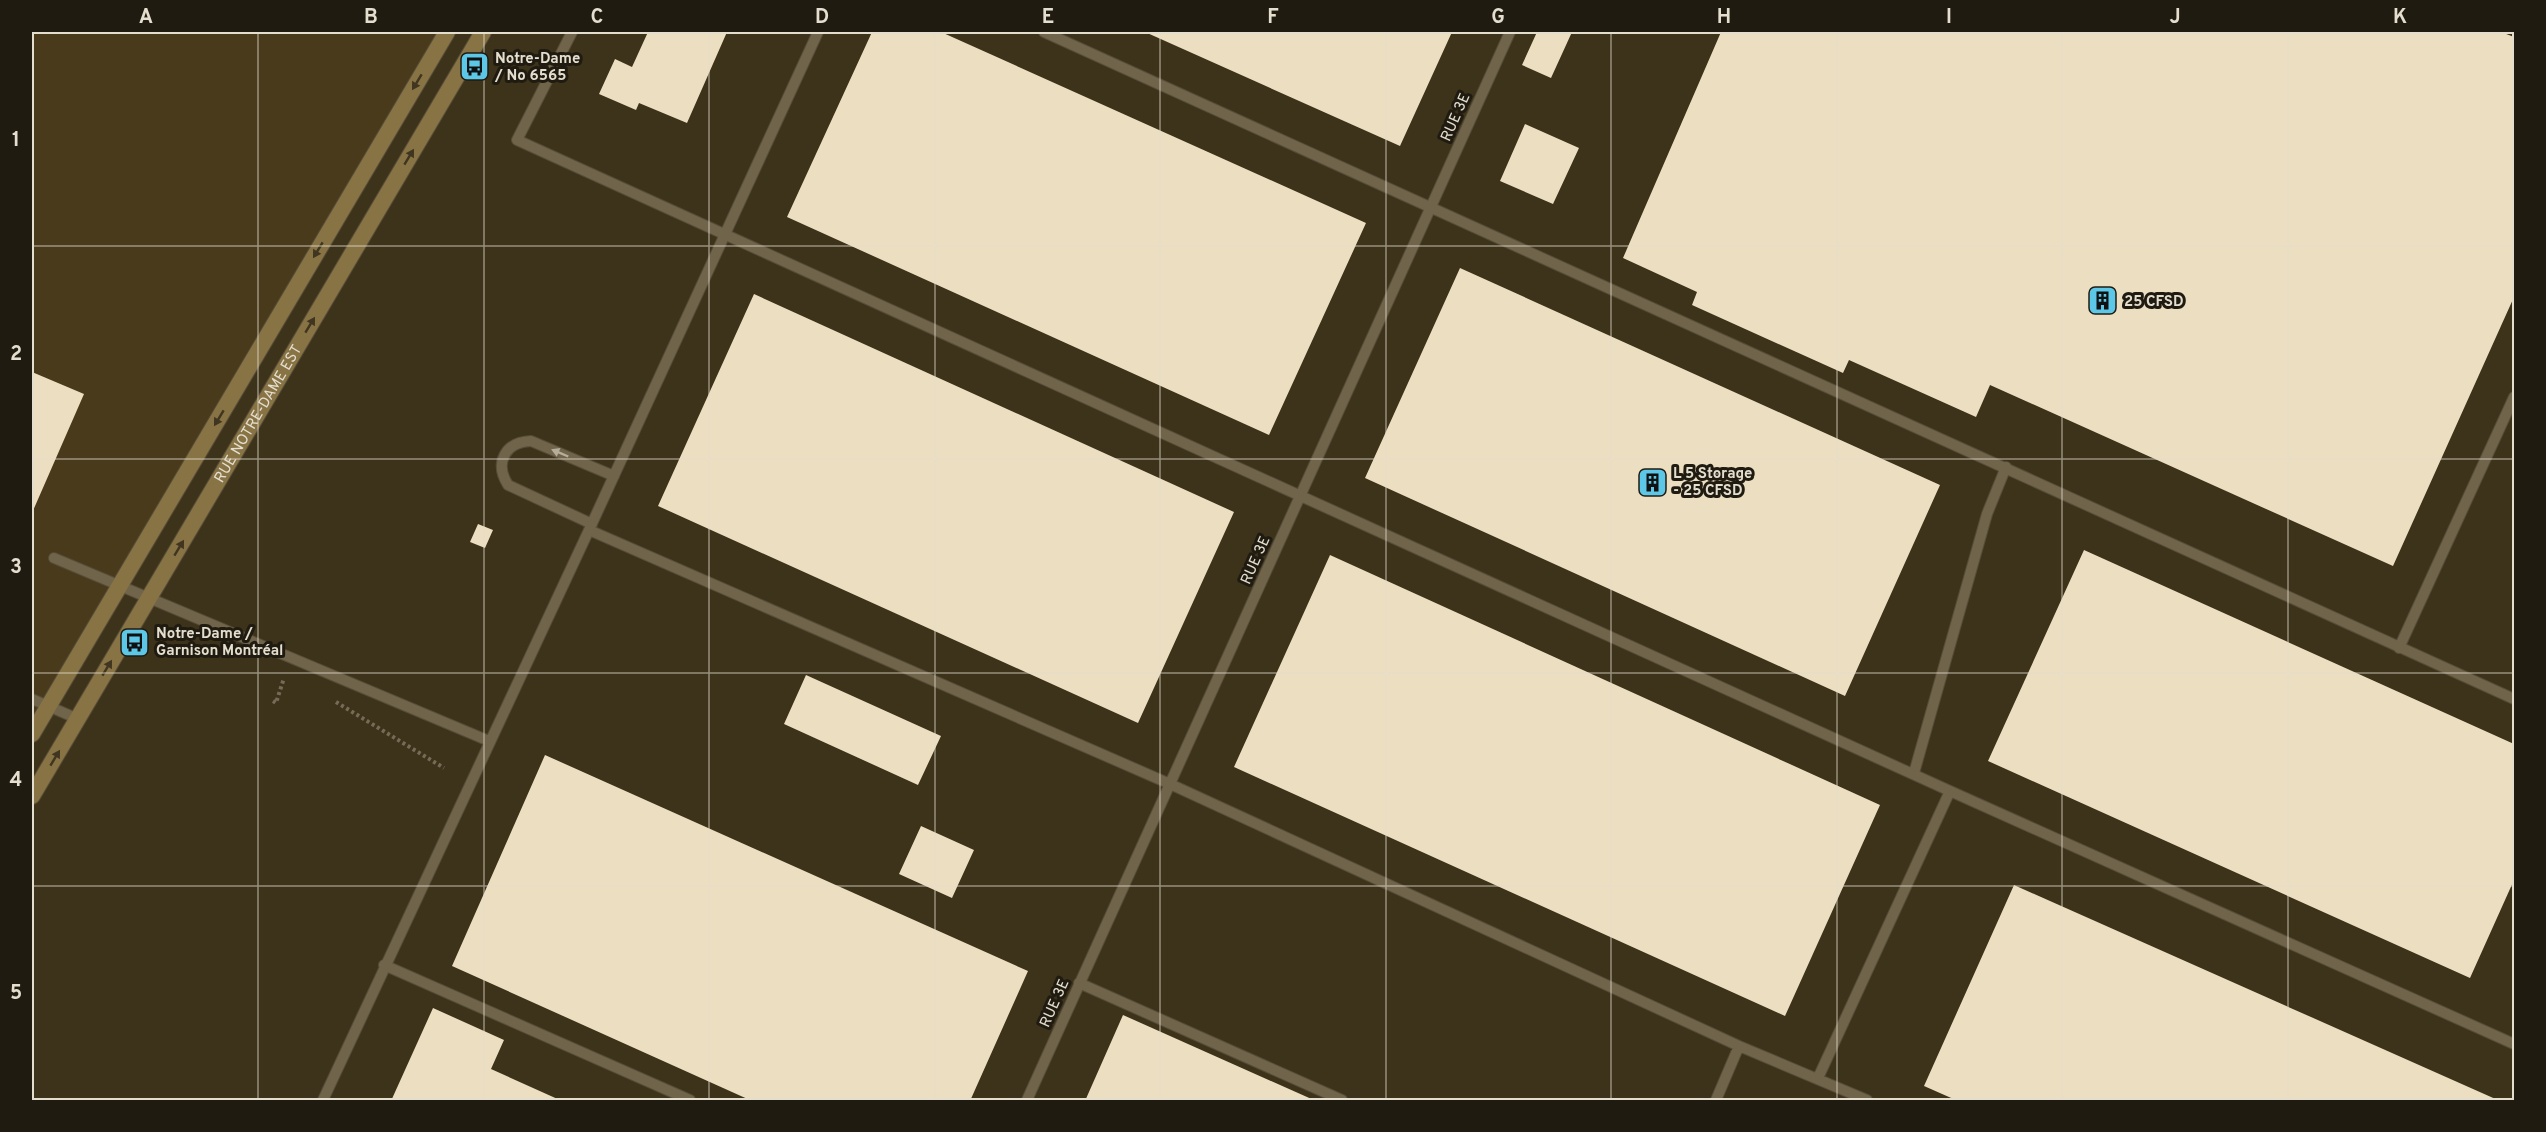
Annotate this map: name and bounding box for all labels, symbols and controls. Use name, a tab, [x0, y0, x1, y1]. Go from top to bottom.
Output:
text: A	[139, 5, 153, 31]
text: B	[364, 5, 378, 31]
text: C	[591, 5, 603, 31]
text: D	[815, 5, 829, 31]
text: E	[1042, 5, 1054, 31]
text: F	[1267, 5, 1279, 31]
text: G	[1491, 5, 1505, 31]
text: H	[1717, 5, 1731, 31]
text: I	[1946, 5, 1952, 31]
text: J	[2169, 5, 2181, 31]
text: K	[2393, 5, 2407, 31]
place label: Notre-Dame / No 6565	[494, 50, 580, 86]
bus stop icon: Notre-Dame / No 6565	[458, 51, 490, 83]
one-way arrow	[412, 74, 423, 90]
street label: RUE 3E	[1437, 91, 1475, 145]
text: 1	[12, 128, 20, 154]
one-way arrow	[404, 148, 414, 165]
one-way arrow	[313, 242, 324, 258]
building icon: 25 CFSD	[2087, 285, 2119, 317]
place label: 25 CFSD	[2124, 293, 2184, 312]
one-way arrow	[305, 316, 315, 333]
text: 2	[10, 342, 22, 368]
street label: RUE NOTRE-DAME EST	[211, 342, 307, 487]
one-way arrow	[214, 410, 225, 426]
one-way arrow	[551, 448, 569, 458]
place label: L 5 Storage - 25 CFSD	[1673, 465, 1752, 501]
building icon: L 5 Storage - 25 CFSD	[1636, 466, 1668, 498]
street label: RUE 3E	[1237, 534, 1275, 588]
one-way arrow	[174, 539, 184, 556]
text: 3	[10, 555, 22, 581]
place label: Notre-Dame / Garnison Montréal	[156, 625, 283, 661]
bus stop icon: Notre-Dame / Garnison Montréal	[119, 626, 151, 658]
one-way arrow	[102, 660, 113, 676]
one-way arrow	[49, 750, 60, 766]
text: 4	[10, 768, 22, 794]
street label: RUE 3E	[1036, 977, 1074, 1031]
text: 5	[10, 981, 22, 1007]

